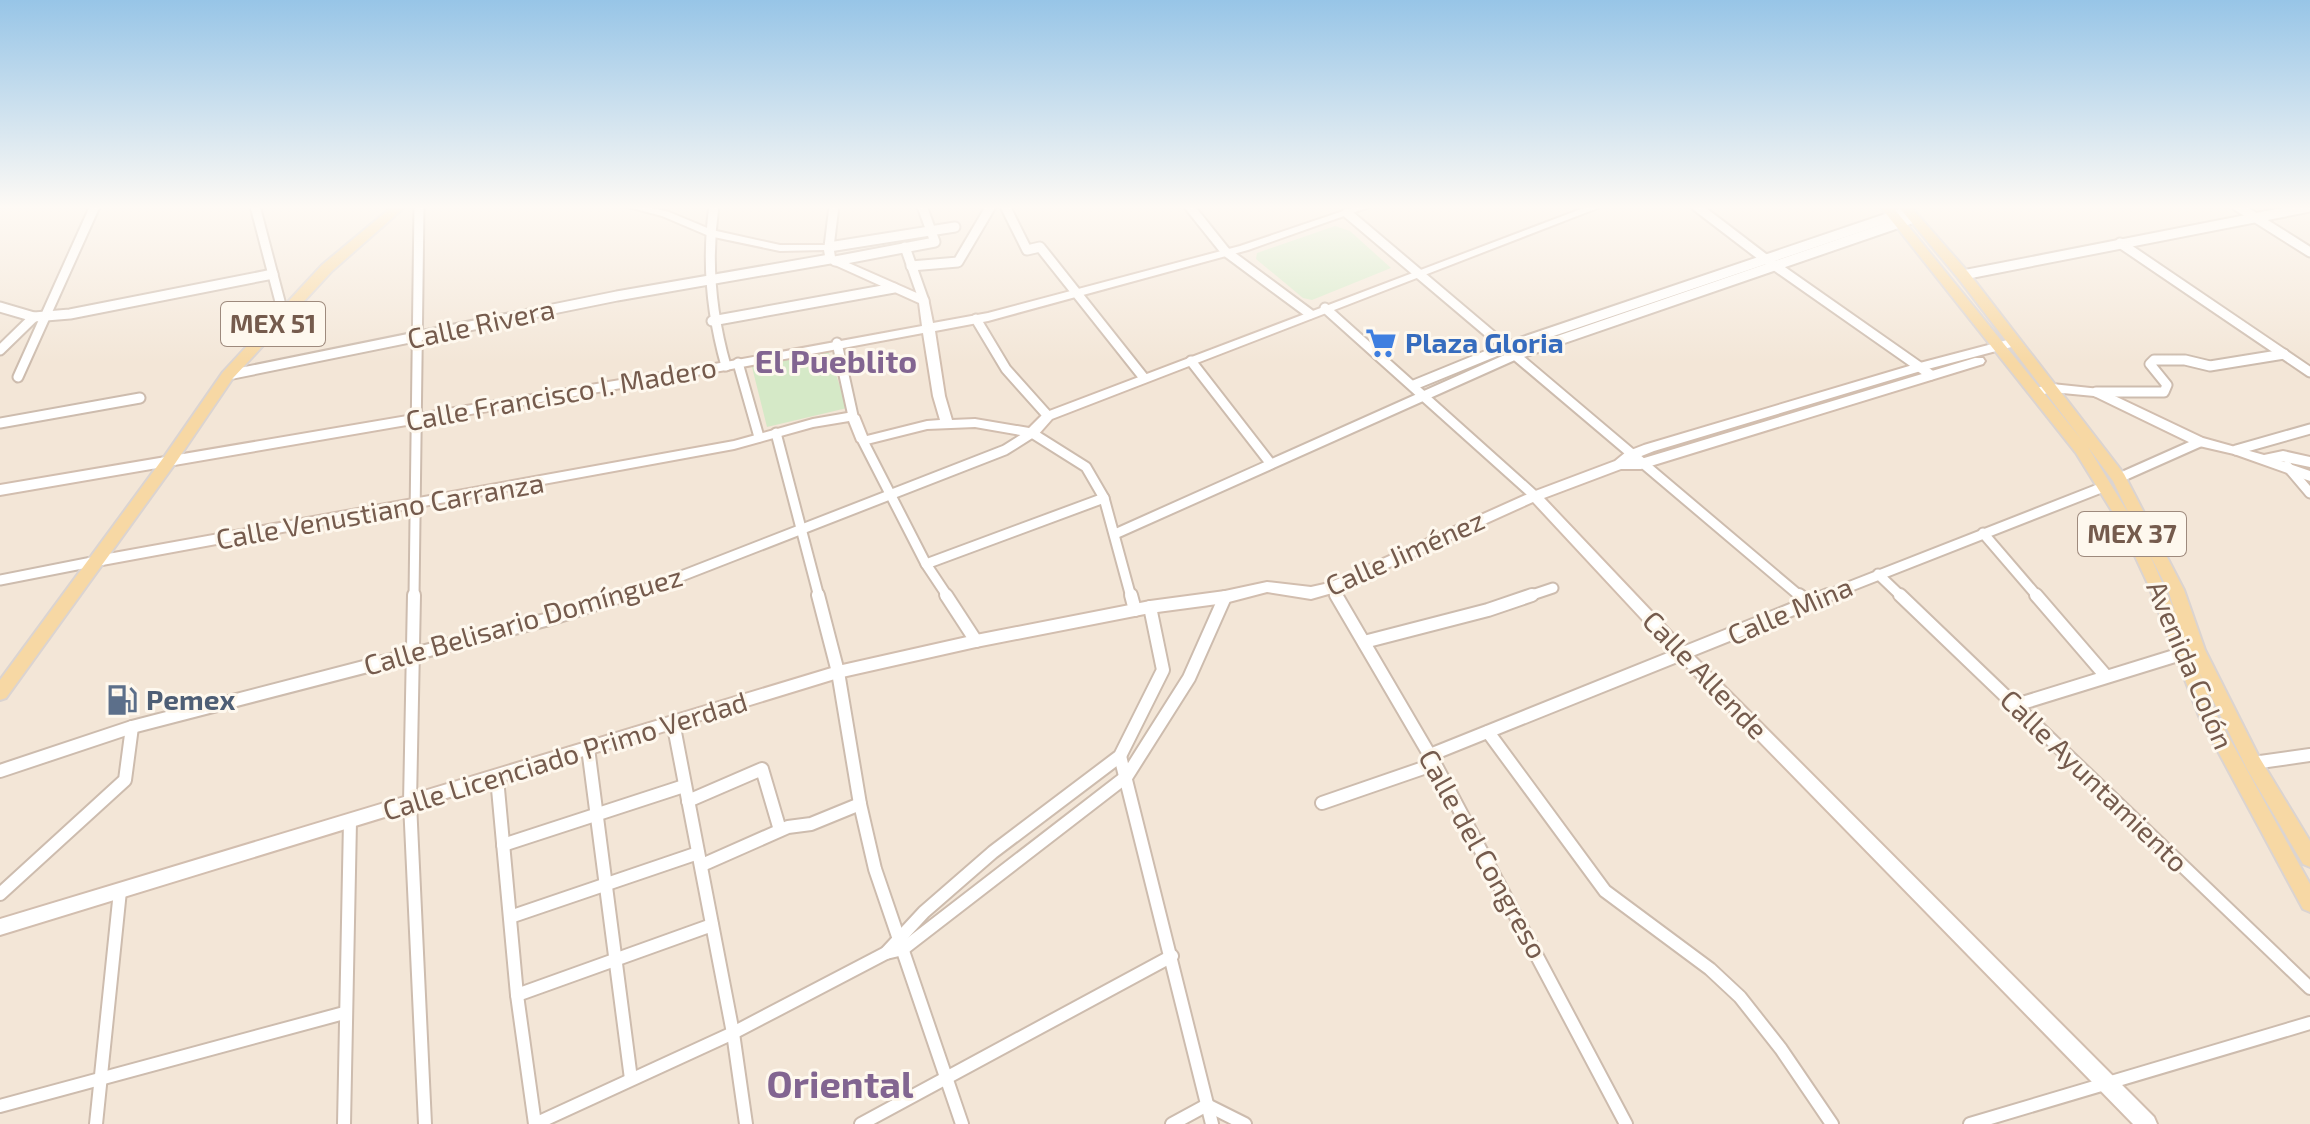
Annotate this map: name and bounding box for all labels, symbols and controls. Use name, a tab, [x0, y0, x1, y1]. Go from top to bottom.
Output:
street label: Calle Rivera	[404, 291, 558, 355]
road number: MEX 51	[221, 302, 325, 346]
place label: Plaza Gloria	[1405, 325, 1564, 359]
supermarket icon: Plaza Gloria	[1364, 326, 1398, 360]
district label: El Pueblito	[755, 341, 917, 379]
street label: Calle Francisco I. Madero	[403, 349, 719, 437]
street label: Calle Venustiano Carranza	[213, 464, 547, 556]
street label: Calle Jiménez	[1320, 502, 1489, 602]
road number: MEX 37	[2078, 512, 2186, 556]
street label: Calle Belisario Domínguez	[359, 558, 686, 682]
street label: Calle Mina	[1722, 569, 1857, 652]
street label: Avenida Colón	[2140, 575, 2242, 754]
street label: Calle Allende	[1636, 603, 1775, 745]
place label: Pemex	[146, 682, 235, 716]
street label: Calle Ayuntamiento	[1994, 682, 2196, 879]
fuel station icon: Pemex	[105, 683, 139, 717]
street label: Calle Licenciado Primo Verdad	[378, 683, 751, 827]
street label: Calle del Congreso	[1412, 743, 1555, 964]
district label: Oriental	[767, 1060, 914, 1106]

